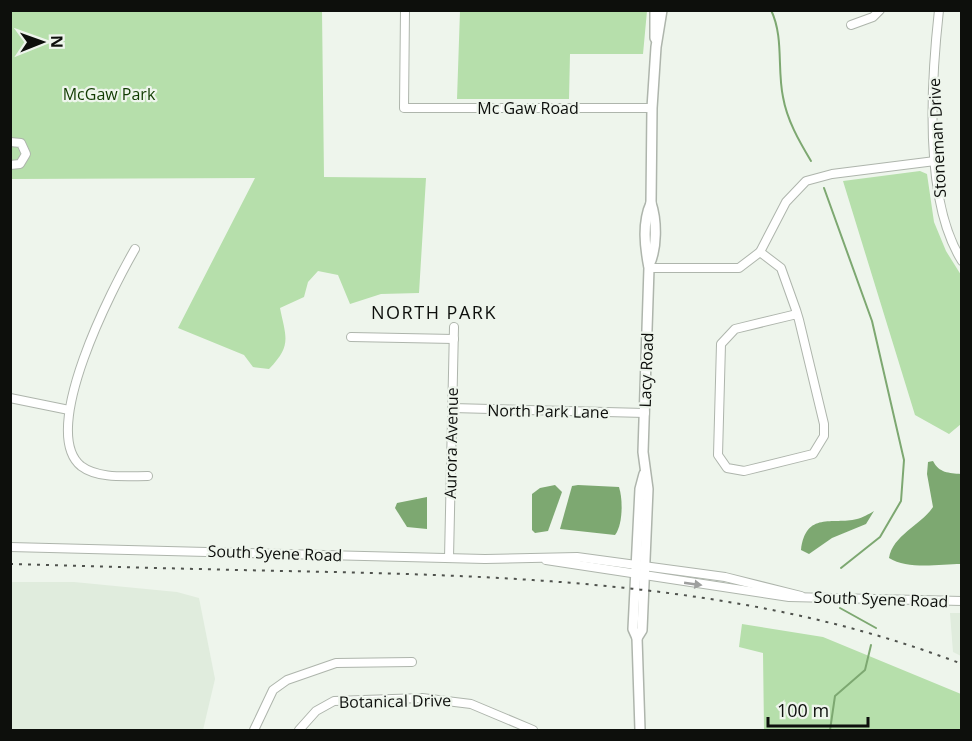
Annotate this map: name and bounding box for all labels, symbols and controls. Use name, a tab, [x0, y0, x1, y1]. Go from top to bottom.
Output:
north arrow	[12, 12, 72, 72]
text: N	[46, 35, 68, 48]
street label: Stoneman Drive	[923, 78, 951, 198]
park label: McGaw Park	[63, 83, 156, 105]
street label: Mc Gaw Road	[477, 97, 579, 119]
district label: NORTH PARK	[371, 300, 497, 324]
street label: Lacy Road	[634, 332, 658, 408]
street label: Aurora Avenue	[439, 387, 463, 499]
street label: North Park Lane	[487, 399, 609, 423]
street label: South Syene Road	[207, 540, 343, 566]
one-way arrow	[684, 580, 703, 589]
street label: South Syene Road	[813, 586, 949, 612]
street label: Botanical Drive	[339, 689, 451, 713]
scale bar	[768, 690, 868, 728]
text: 100 m	[777, 698, 829, 722]

